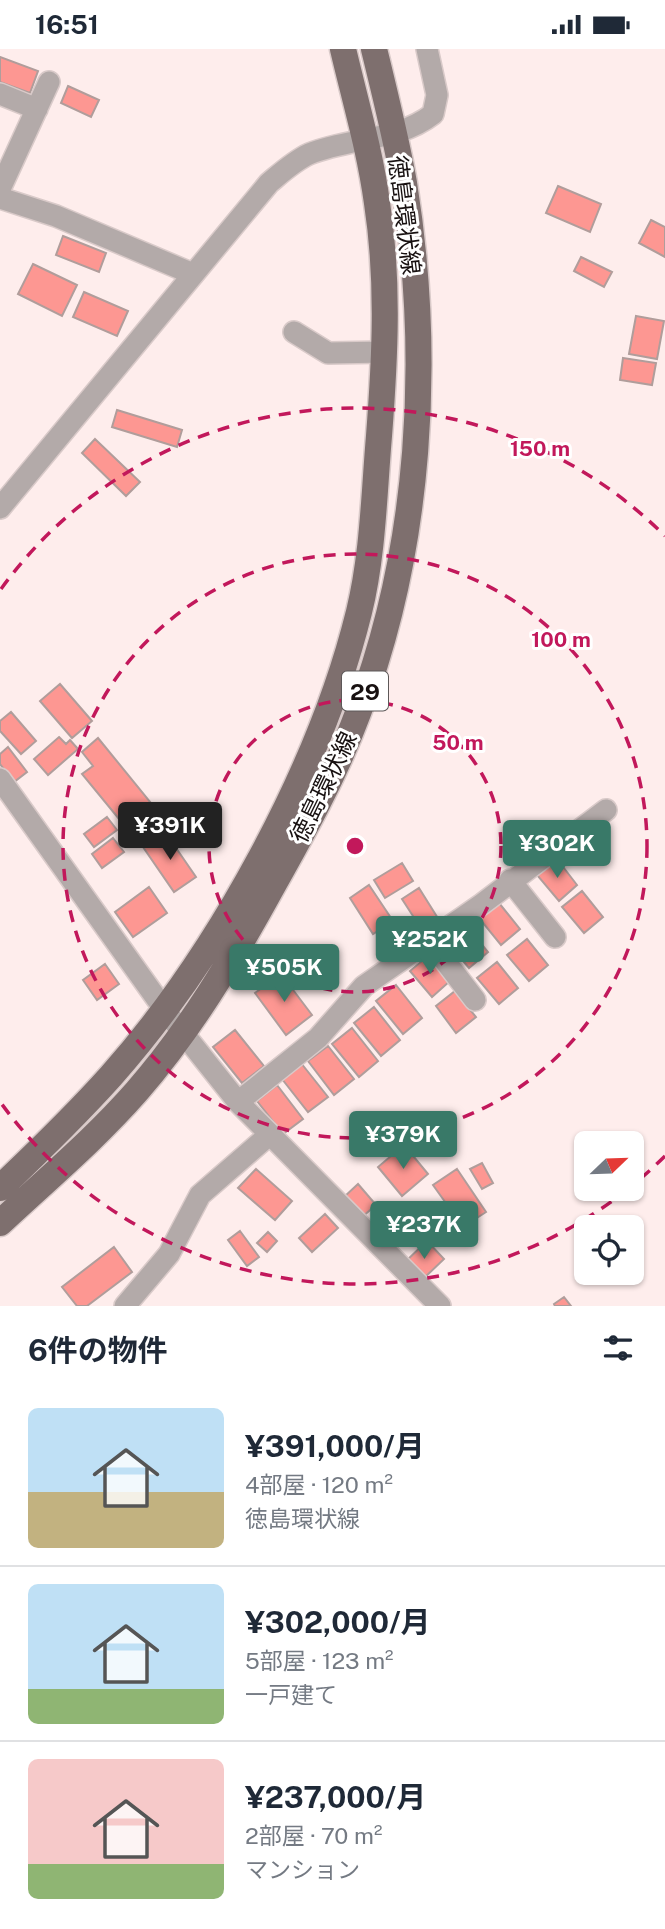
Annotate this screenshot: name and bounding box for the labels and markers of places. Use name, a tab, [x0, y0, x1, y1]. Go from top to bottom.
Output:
pin: ¥391K	[121, 803, 219, 862]
pin: ¥302K	[508, 821, 606, 880]
centre of rings	[343, 834, 367, 858]
pin: ¥252K	[381, 916, 479, 976]
pin: ¥505K	[235, 944, 333, 1004]
pin: ¥379K	[354, 1111, 452, 1171]
pin: ¥237K	[375, 1201, 473, 1261]

